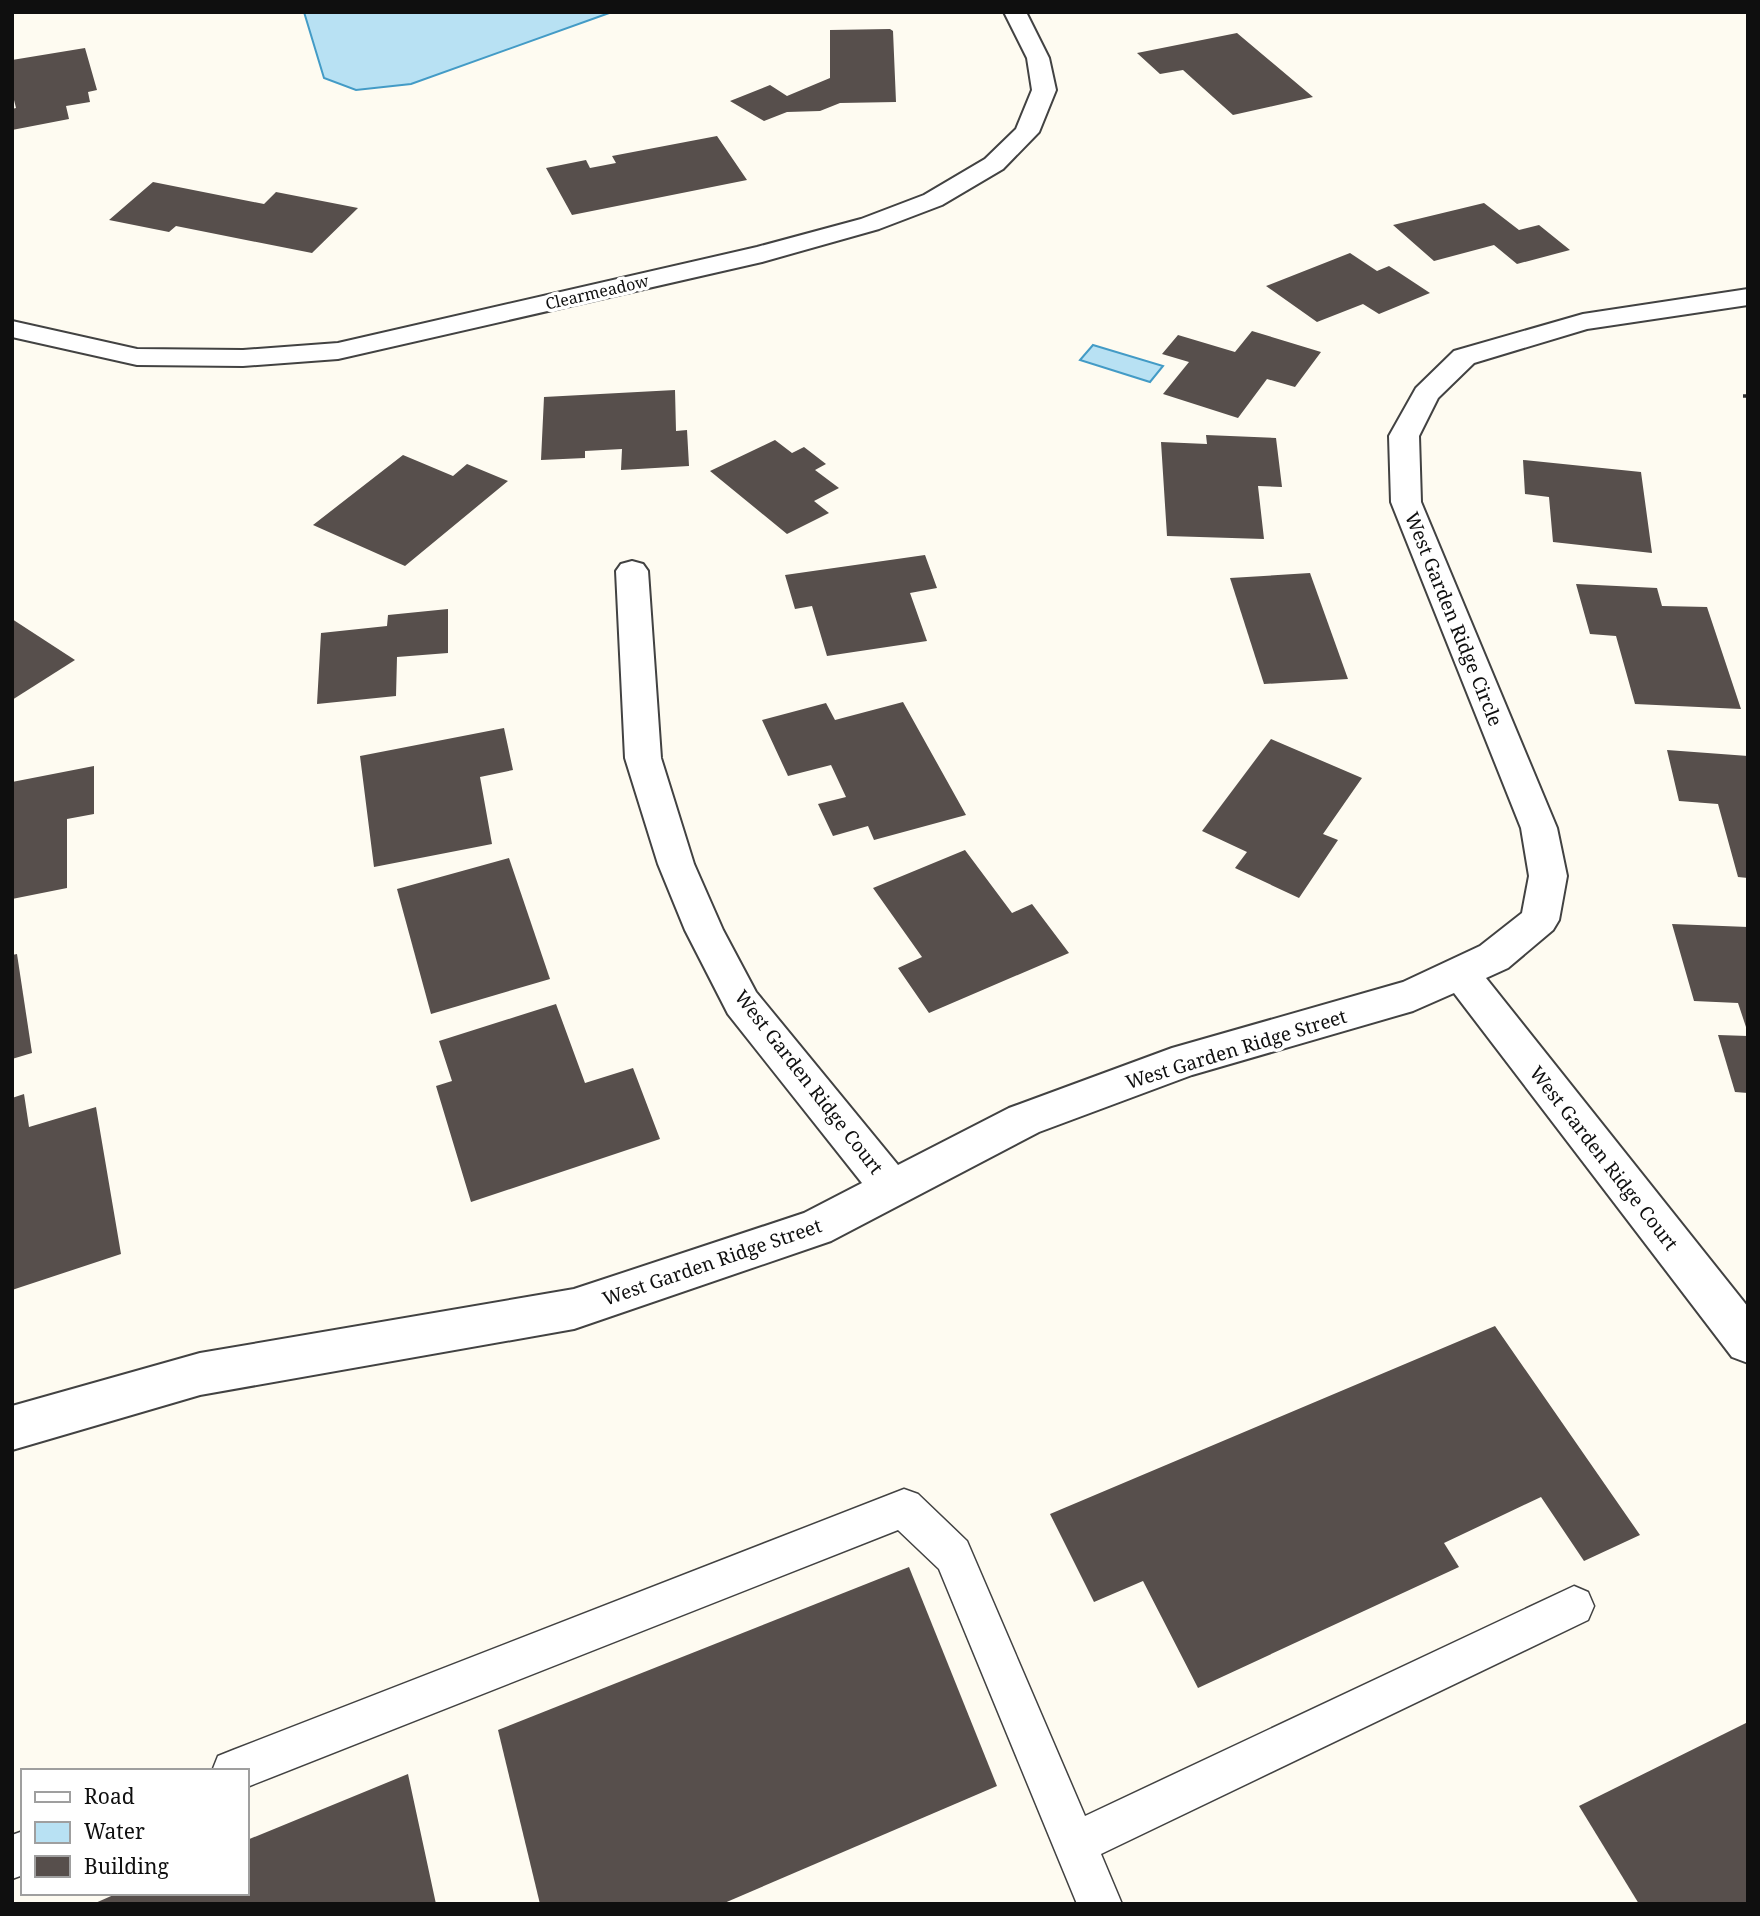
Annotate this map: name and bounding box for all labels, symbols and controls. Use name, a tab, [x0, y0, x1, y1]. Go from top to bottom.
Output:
street label: Clearmeadow	[543, 269, 651, 315]
street label: West Garden Ridge Circle	[1399, 508, 1509, 730]
street label: West Garden Ridge Court	[729, 984, 889, 1180]
street label: West Garden Ridge Street	[1122, 1003, 1350, 1095]
street label: West Garden Ridge Court	[1524, 1060, 1684, 1256]
street label: West Garden Ridge Street	[599, 1212, 825, 1312]
legend	[21, 1769, 248, 1895]
text: Road	[84, 1782, 135, 1810]
text: Water	[84, 1817, 145, 1845]
text: Building	[84, 1852, 169, 1880]

